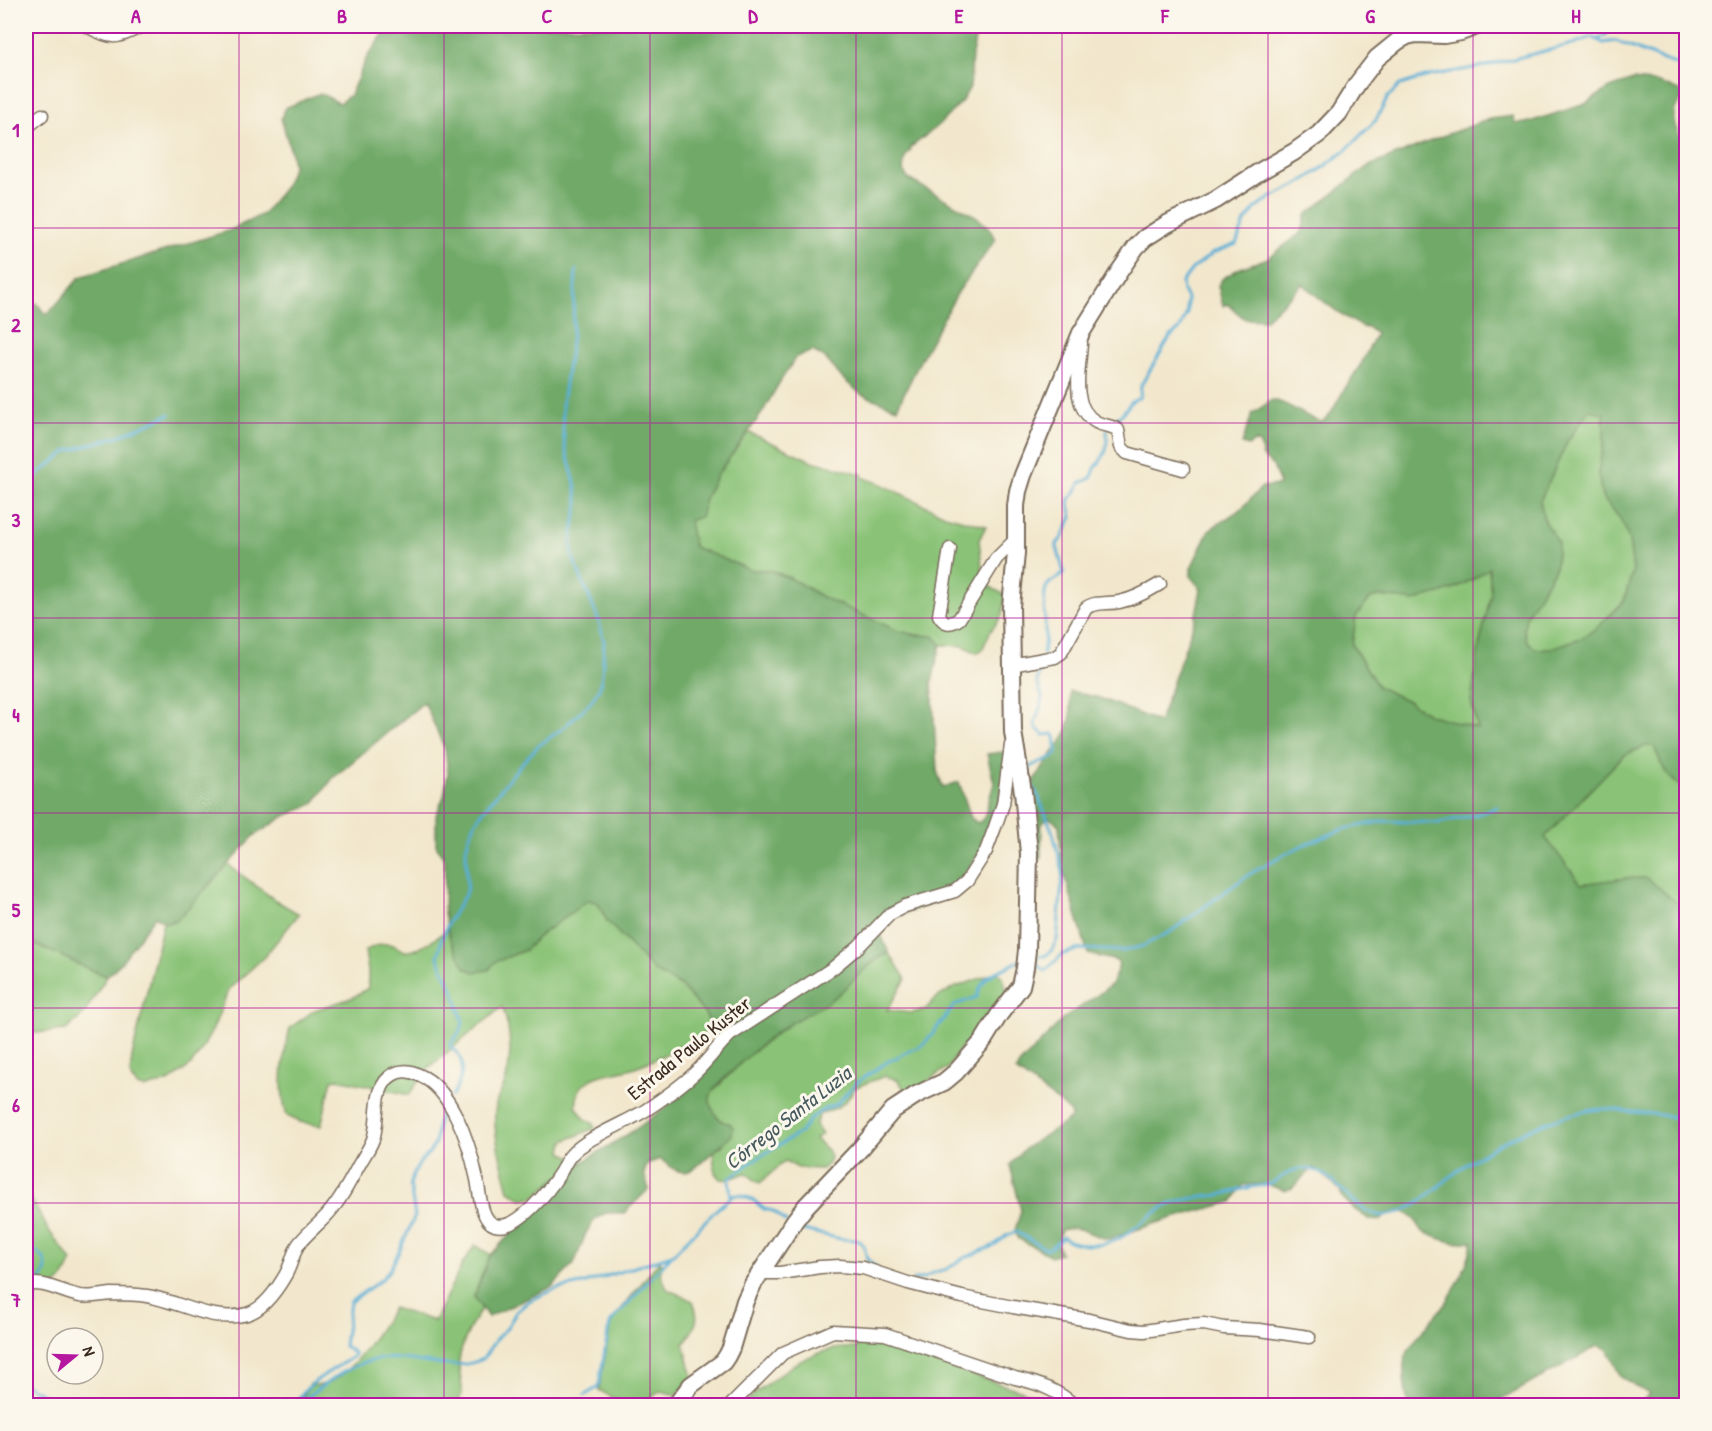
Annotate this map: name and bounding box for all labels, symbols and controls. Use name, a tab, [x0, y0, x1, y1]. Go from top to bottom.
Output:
text: A	[131, 2, 141, 29]
text: B	[337, 2, 347, 29]
text: C	[542, 2, 553, 29]
text: D	[748, 2, 758, 29]
text: E	[955, 2, 964, 29]
text: F	[1160, 2, 1170, 29]
text: G	[1365, 2, 1375, 29]
text: H	[1571, 2, 1581, 29]
text: 1	[12, 116, 20, 143]
text: 2	[11, 311, 21, 338]
text: 3	[12, 506, 21, 533]
text: 4	[12, 701, 20, 728]
text: 5	[12, 896, 21, 923]
street label: Estrada Paulo Kuster	[621, 989, 756, 1106]
water label: Córrego Santa Luzia	[719, 1057, 859, 1176]
text: 6	[12, 1091, 20, 1118]
text: 7	[10, 1286, 21, 1313]
north arrow	[45, 1326, 105, 1386]
text: N	[77, 1344, 101, 1359]

